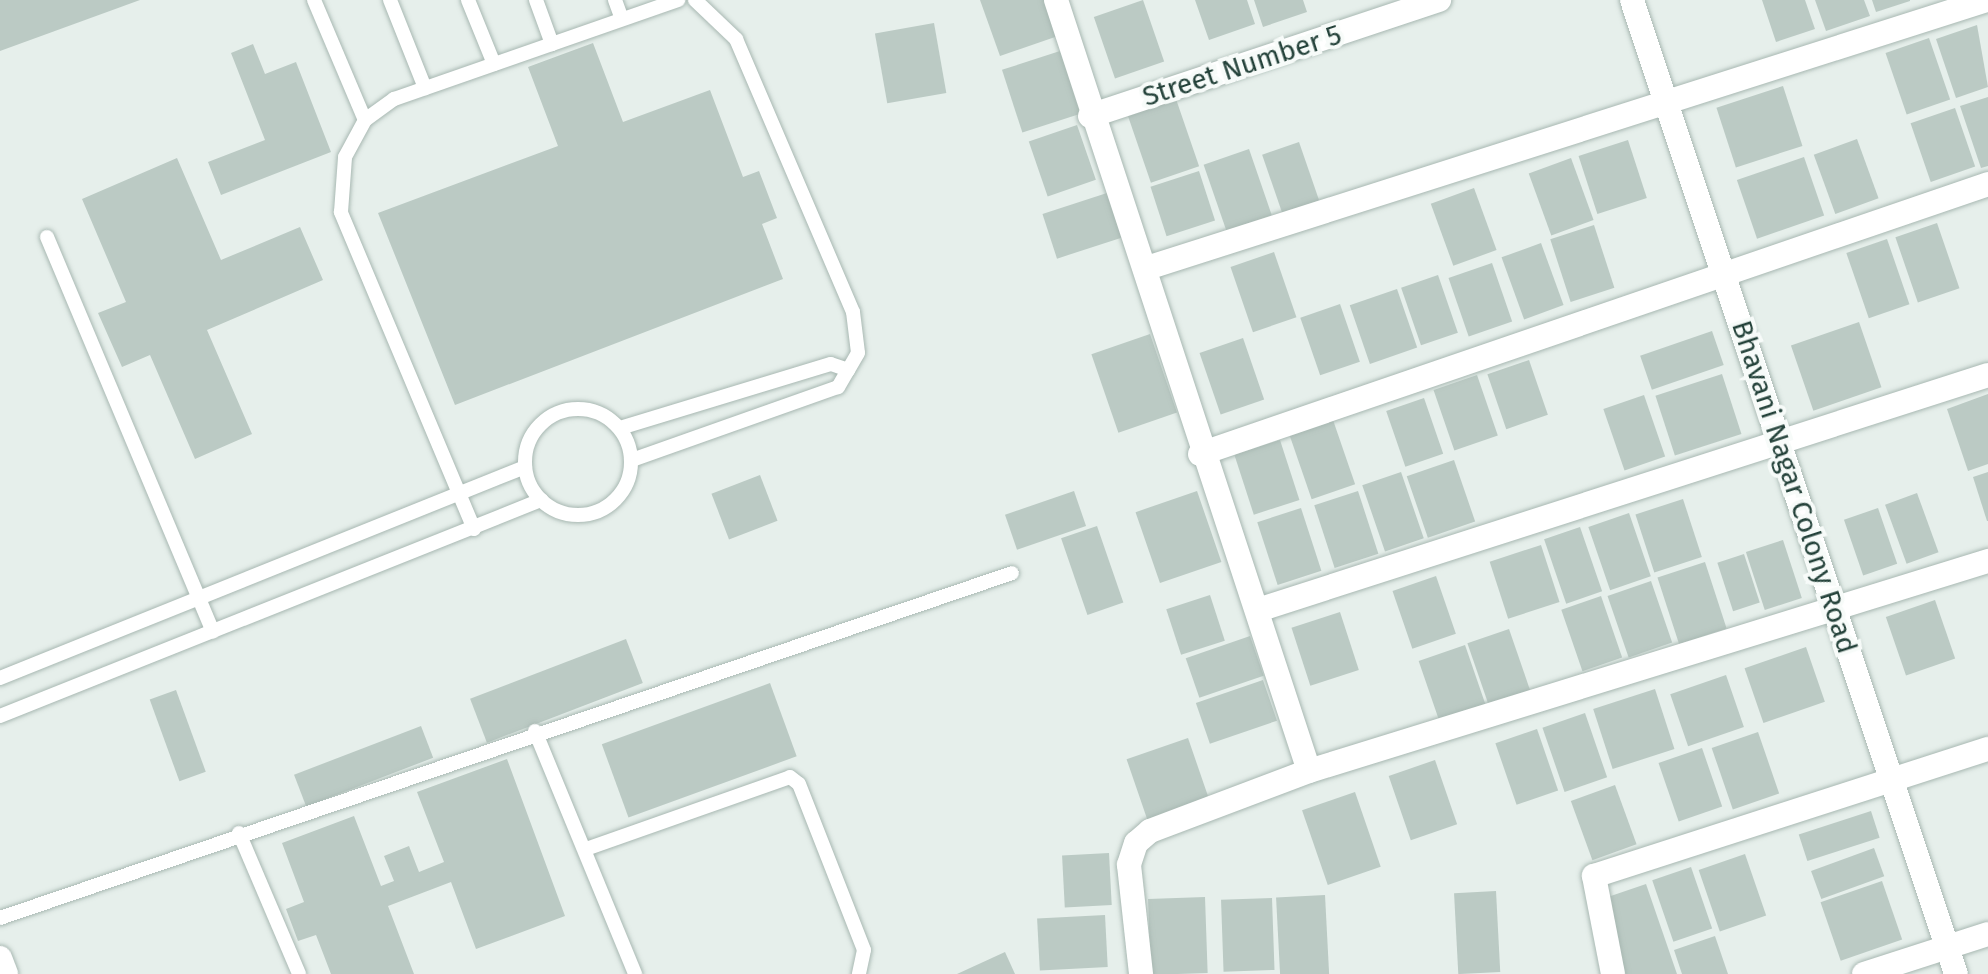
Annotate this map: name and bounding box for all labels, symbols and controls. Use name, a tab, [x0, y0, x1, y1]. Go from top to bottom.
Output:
street label: Street Number 5	[1138, 18, 1346, 114]
street label: Bhavani Nagar Colony Road	[1724, 316, 1864, 658]

